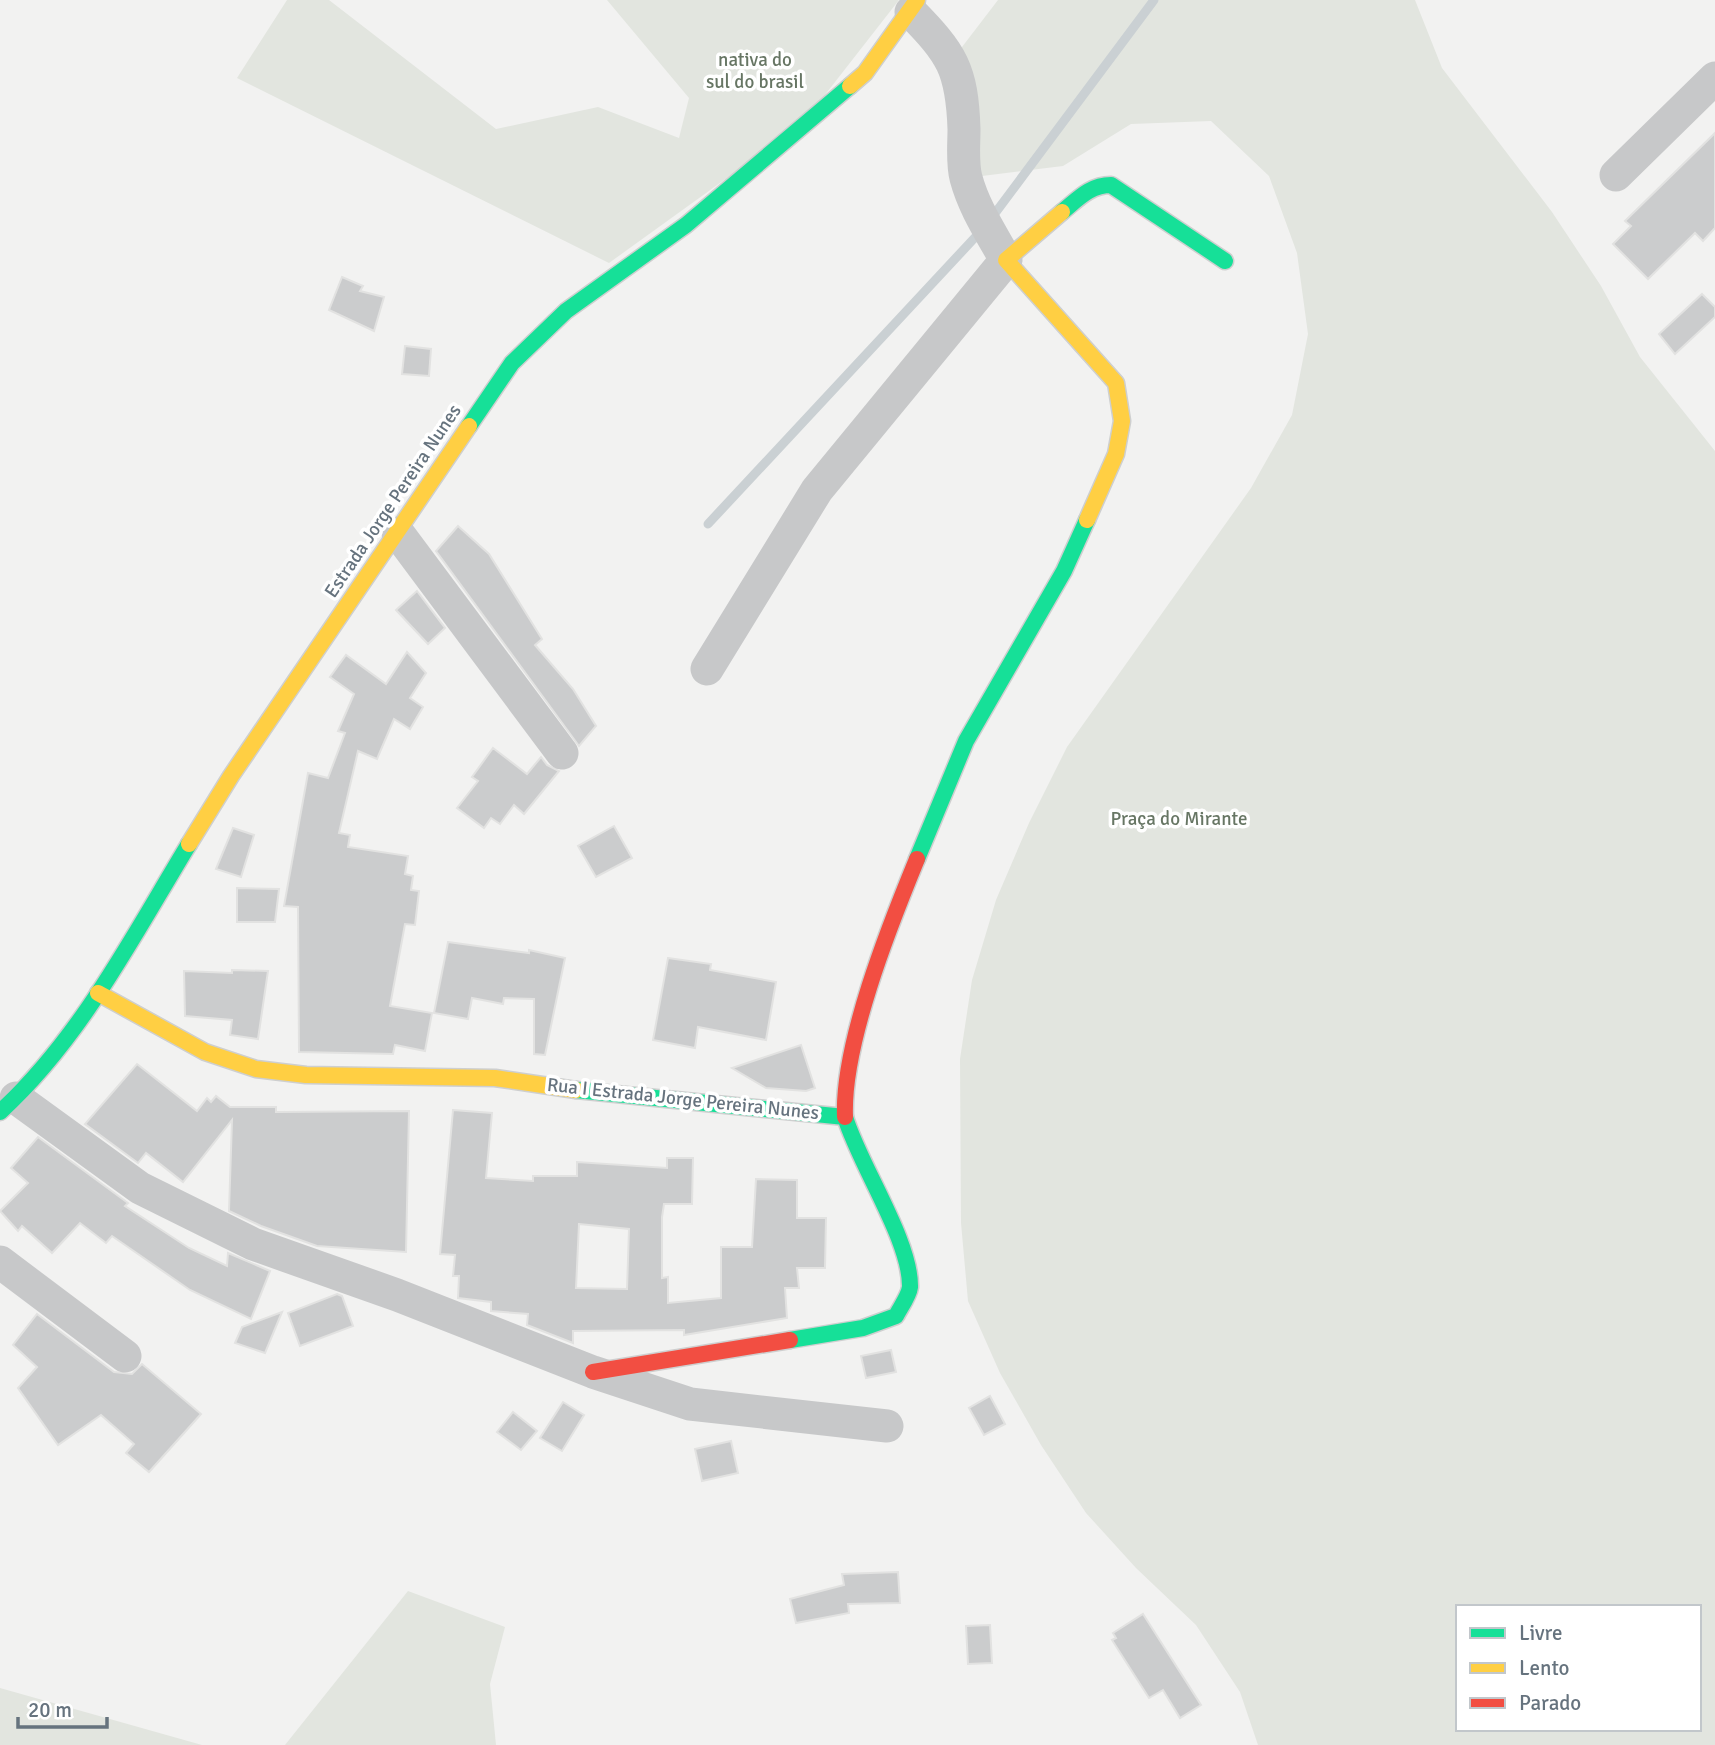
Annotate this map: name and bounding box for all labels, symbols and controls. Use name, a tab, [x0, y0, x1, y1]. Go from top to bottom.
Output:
park label: nativa do sul do brasil	[706, 48, 804, 94]
street label: Estrada Jorge Pereira Nunes	[319, 400, 467, 602]
park label: Praça do Mirante	[1110, 807, 1248, 831]
street label: Rua I Estrada Jorge Pereira Nunes	[546, 1073, 820, 1125]
legend	[1456, 1605, 1701, 1731]
text: Livre	[1519, 1620, 1562, 1646]
text: Lento	[1519, 1655, 1569, 1681]
scale bar	[18, 1686, 107, 1730]
text: Parado	[1519, 1690, 1581, 1716]
text: 20 m	[28, 1697, 72, 1723]

